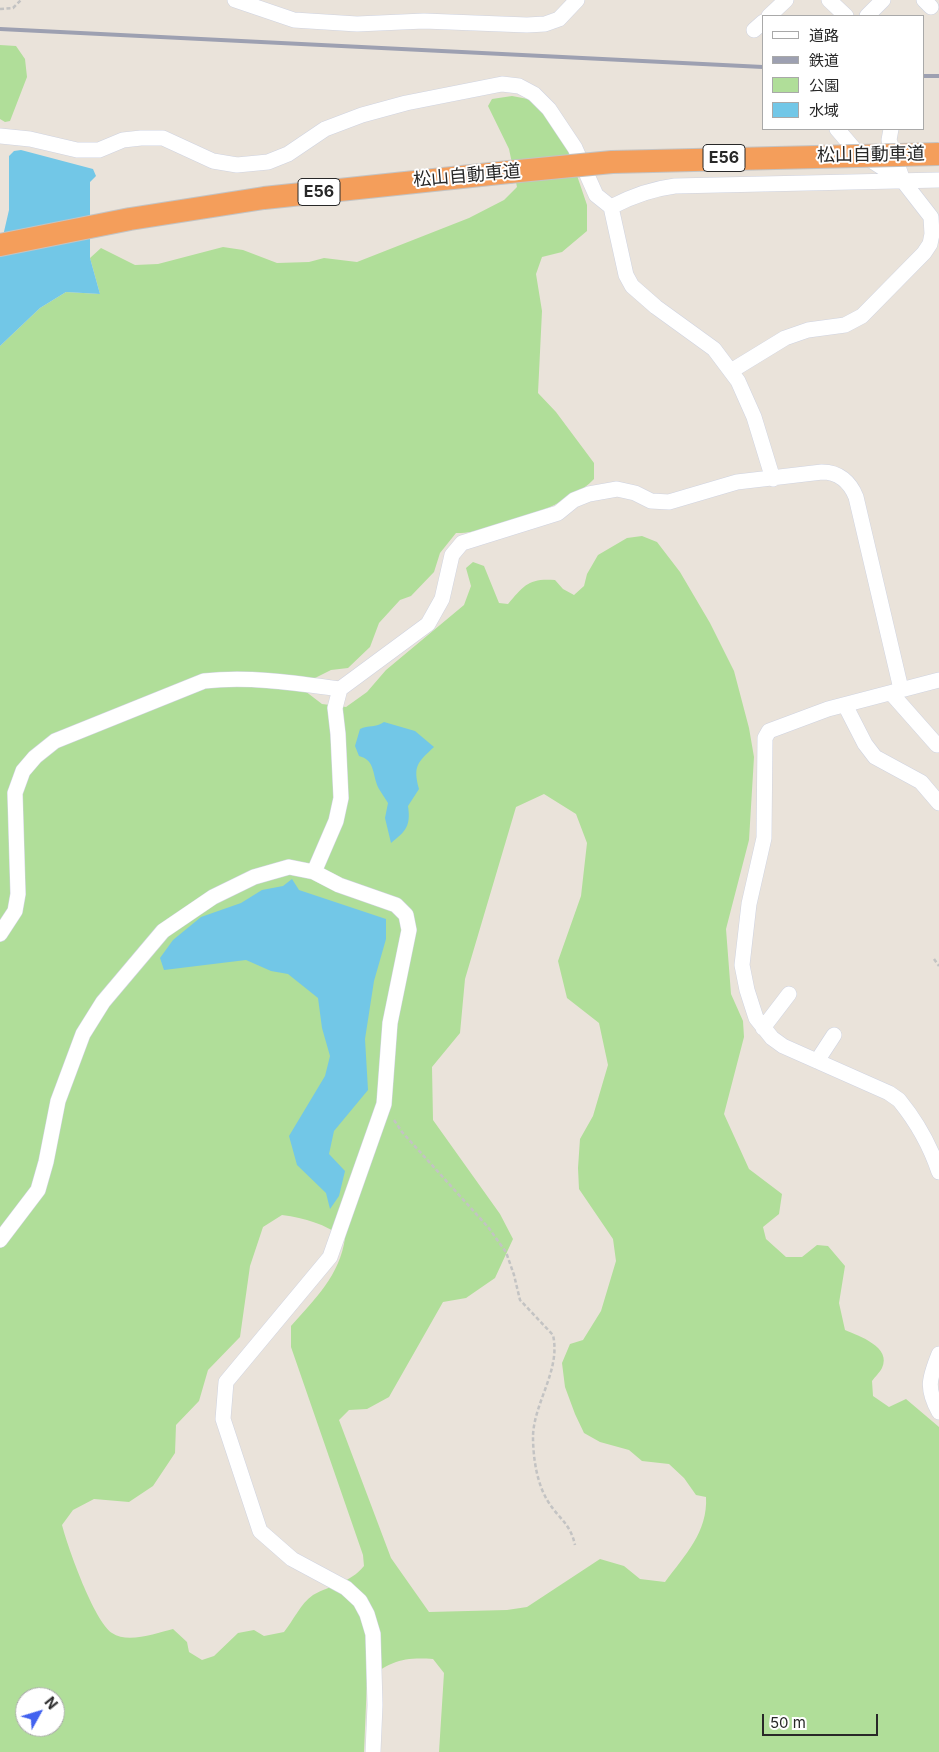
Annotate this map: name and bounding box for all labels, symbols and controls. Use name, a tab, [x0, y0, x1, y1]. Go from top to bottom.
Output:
legend	[762, 15, 924, 130]
text: 道路	[809, 26, 839, 45]
text: 鉄道	[809, 51, 839, 70]
text: 公園	[809, 76, 839, 95]
text: 水域	[809, 101, 839, 120]
street label: 松山自動車道	[817, 143, 925, 167]
road number: E56	[703, 144, 745, 172]
street label: 松山自動車道	[412, 161, 522, 191]
road number: E56	[298, 178, 340, 206]
north arrow	[15, 1687, 65, 1737]
text: N	[41, 1693, 61, 1712]
scale bar	[764, 1704, 880, 1736]
text: 50 m	[770, 1713, 806, 1732]

